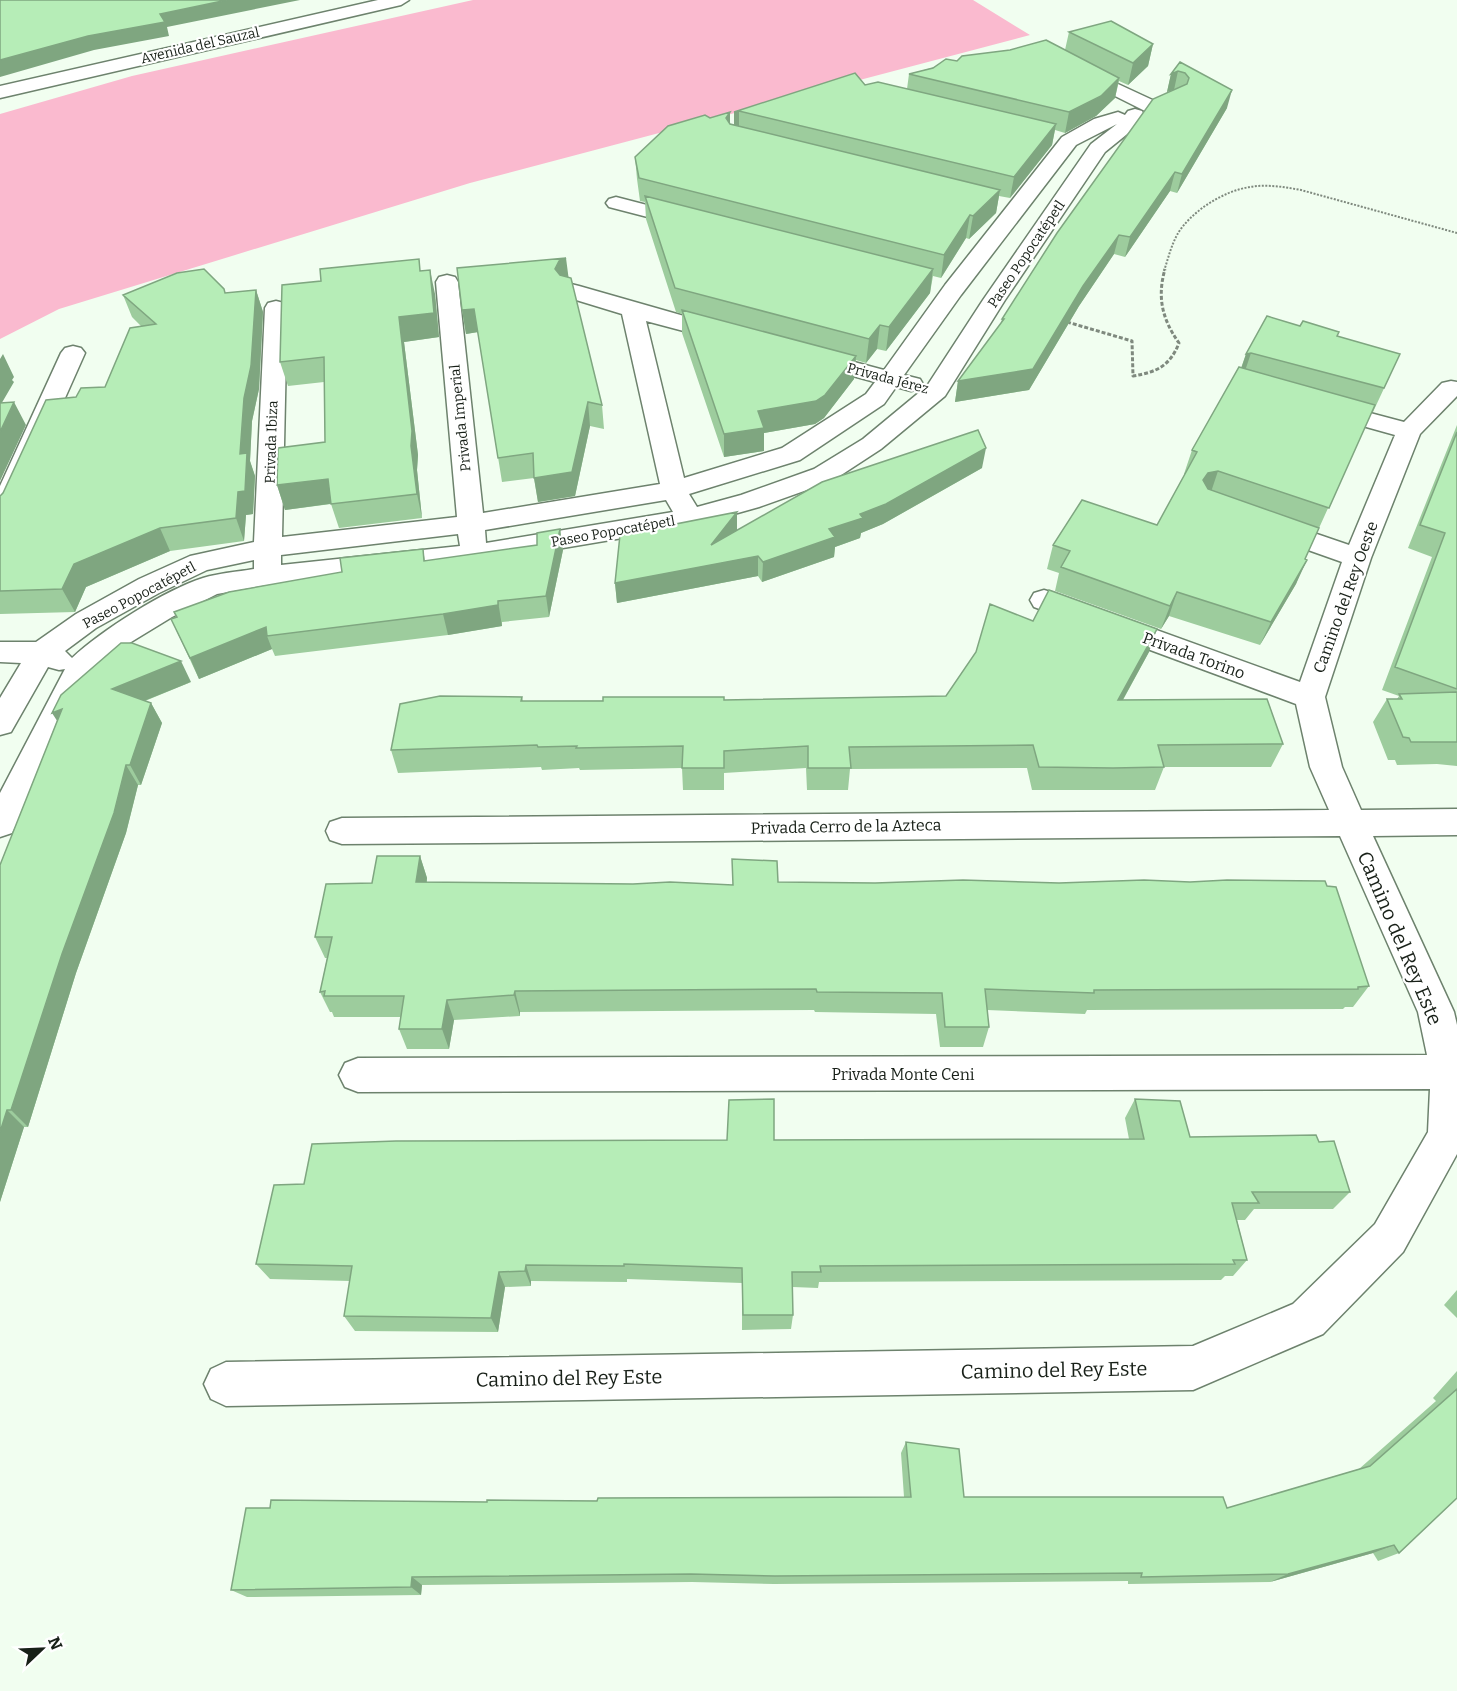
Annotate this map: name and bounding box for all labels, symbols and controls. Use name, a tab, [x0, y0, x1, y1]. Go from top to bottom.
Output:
street label: Avenida del Sauzal	[139, 24, 261, 67]
street label: Paseo Popocatépetl	[984, 197, 1069, 311]
street label: Privada Jérez	[845, 359, 931, 398]
street label: Privada Imperial	[446, 364, 475, 472]
street label: Privada Ibiza	[262, 400, 281, 484]
street label: Paseo Popocatépetl	[550, 512, 676, 551]
street label: Camino del Rey Oeste	[1309, 519, 1382, 676]
street label: Paseo Popocatépetl	[80, 558, 199, 632]
street label: Privada Torino	[1140, 628, 1248, 683]
street label: Privada Cerro de la Azteca	[750, 815, 942, 838]
street label: Camino del Rey Este	[1353, 847, 1447, 1029]
street label: Privada Monte Ceni	[831, 1065, 975, 1084]
street label: Camino del Rey Este	[961, 1356, 1147, 1384]
street label: Camino del Rey Este	[476, 1364, 662, 1392]
north arrow	[12, 1619, 72, 1679]
text: N	[44, 1634, 67, 1653]

